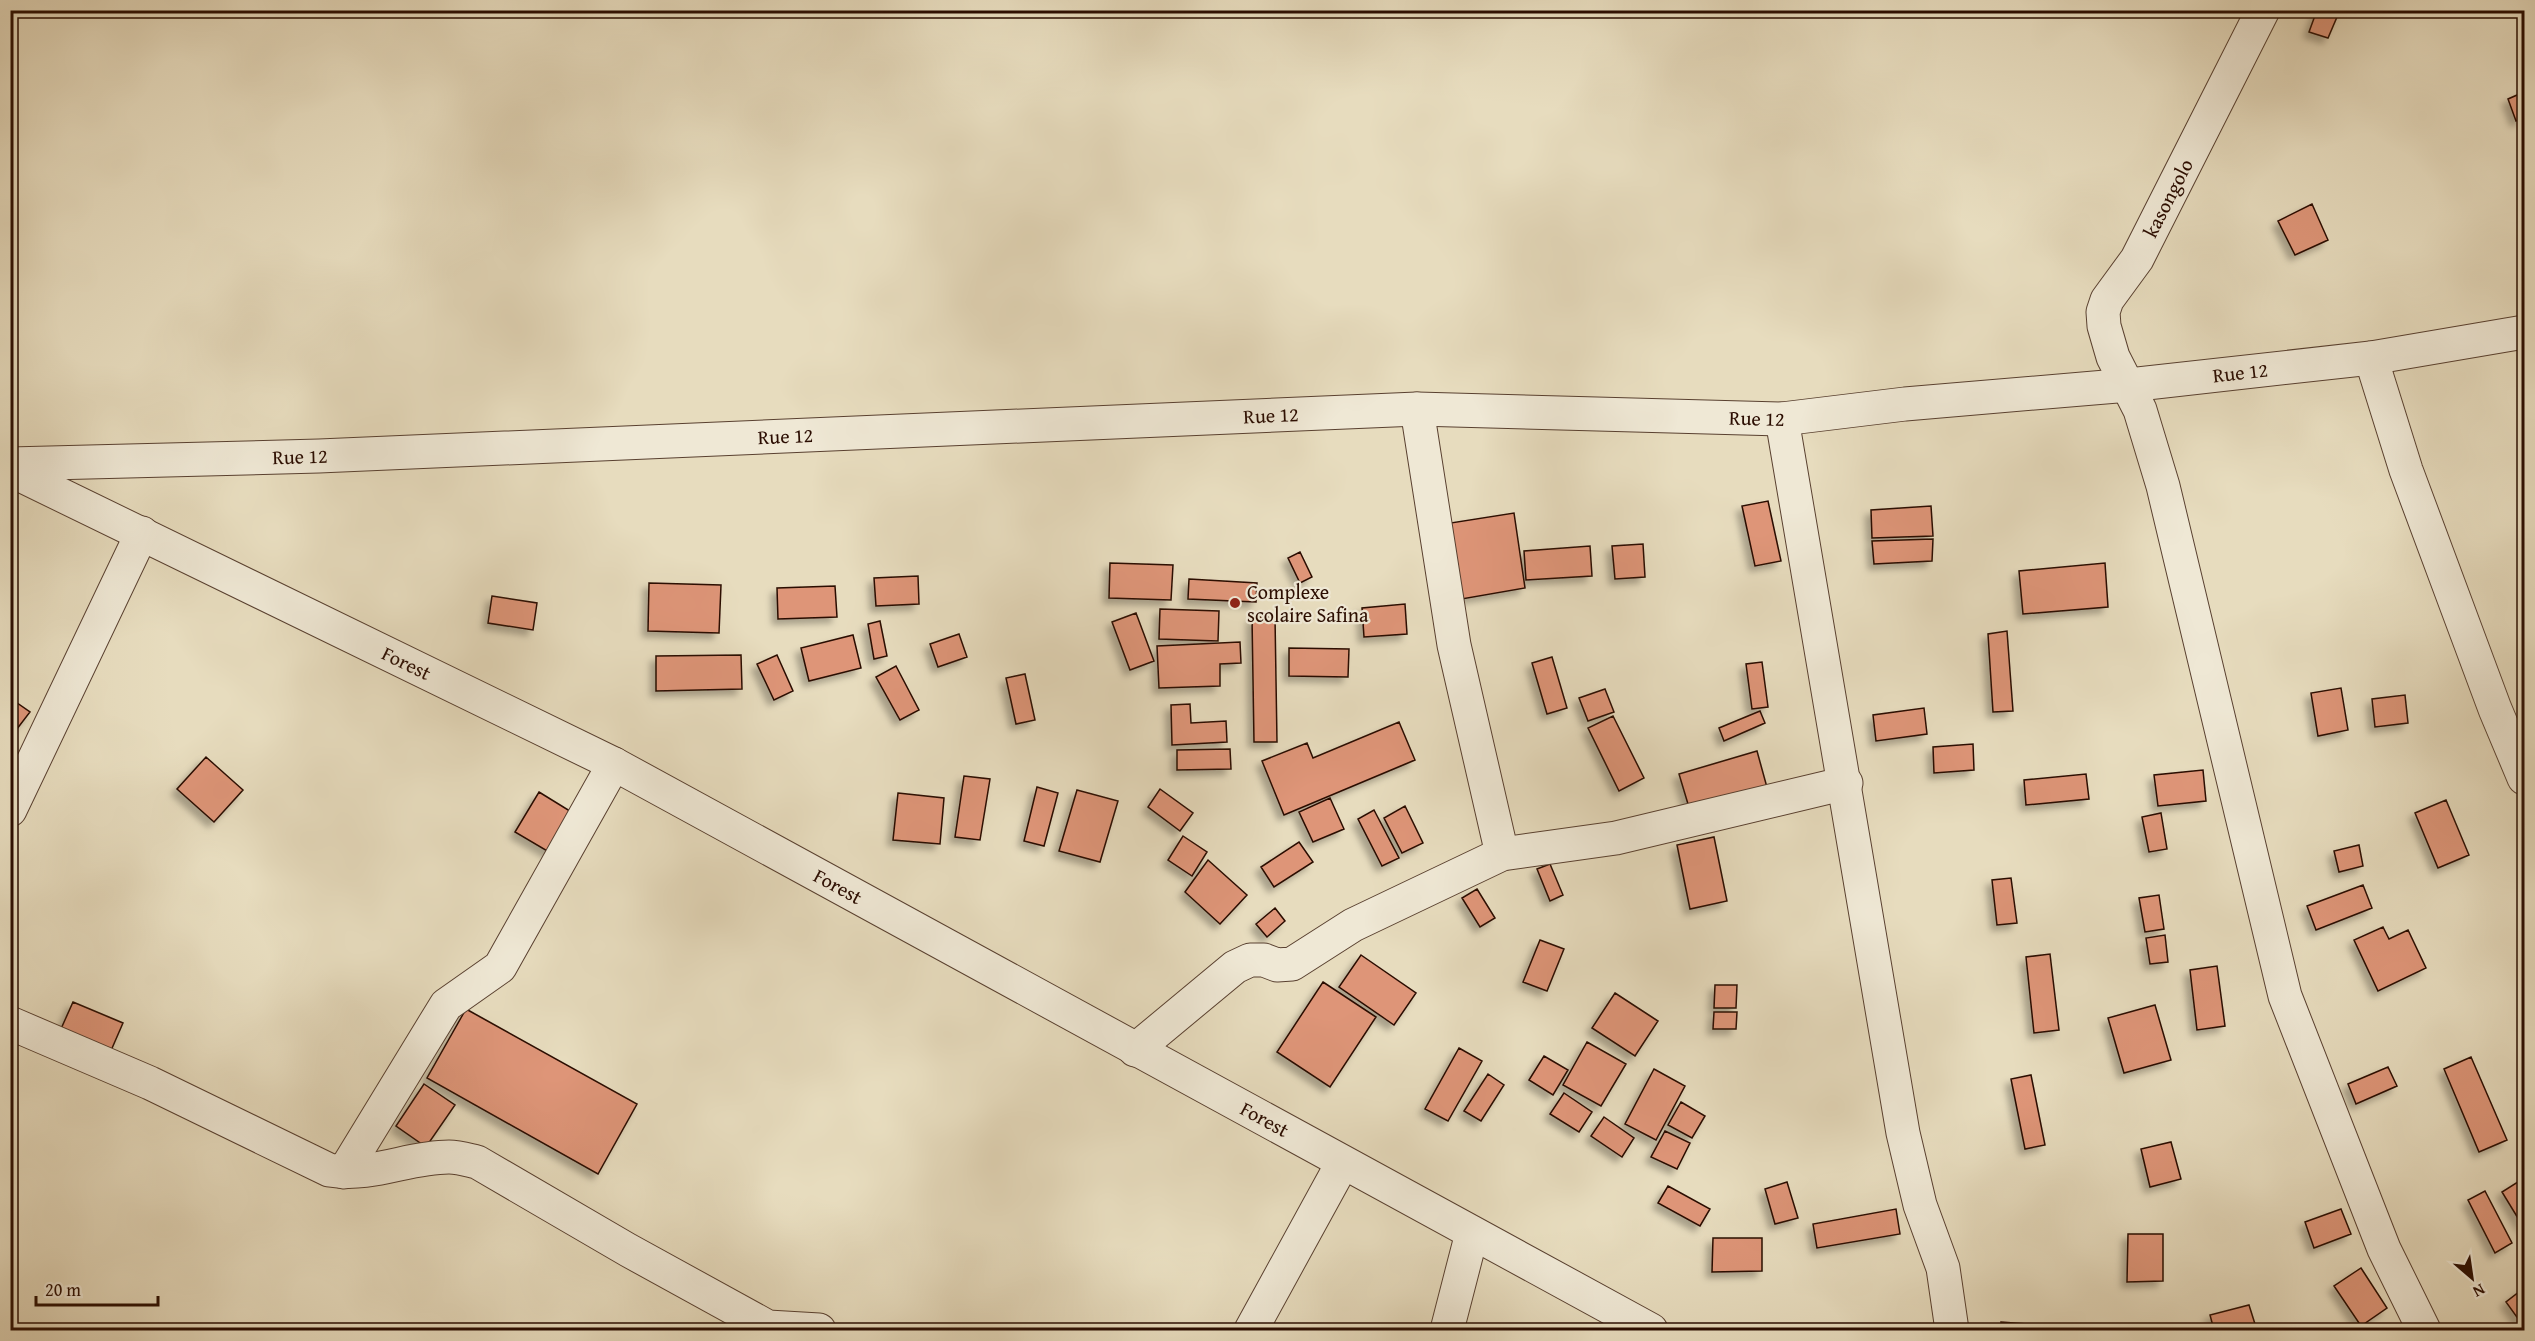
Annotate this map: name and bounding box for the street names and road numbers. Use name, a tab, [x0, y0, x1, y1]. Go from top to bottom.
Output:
street label: kasongolo	[2135, 153, 2200, 242]
street label: Rue 12	[2211, 355, 2269, 390]
street label: Rue 12	[1243, 399, 1299, 430]
street label: Rue 12	[1729, 403, 1785, 433]
street label: Rue 12	[757, 420, 814, 451]
street label: Rue 12	[272, 441, 328, 471]
street label: Forest	[377, 638, 436, 687]
street label: Forest	[809, 861, 868, 911]
street label: Forest	[1235, 1094, 1294, 1144]

